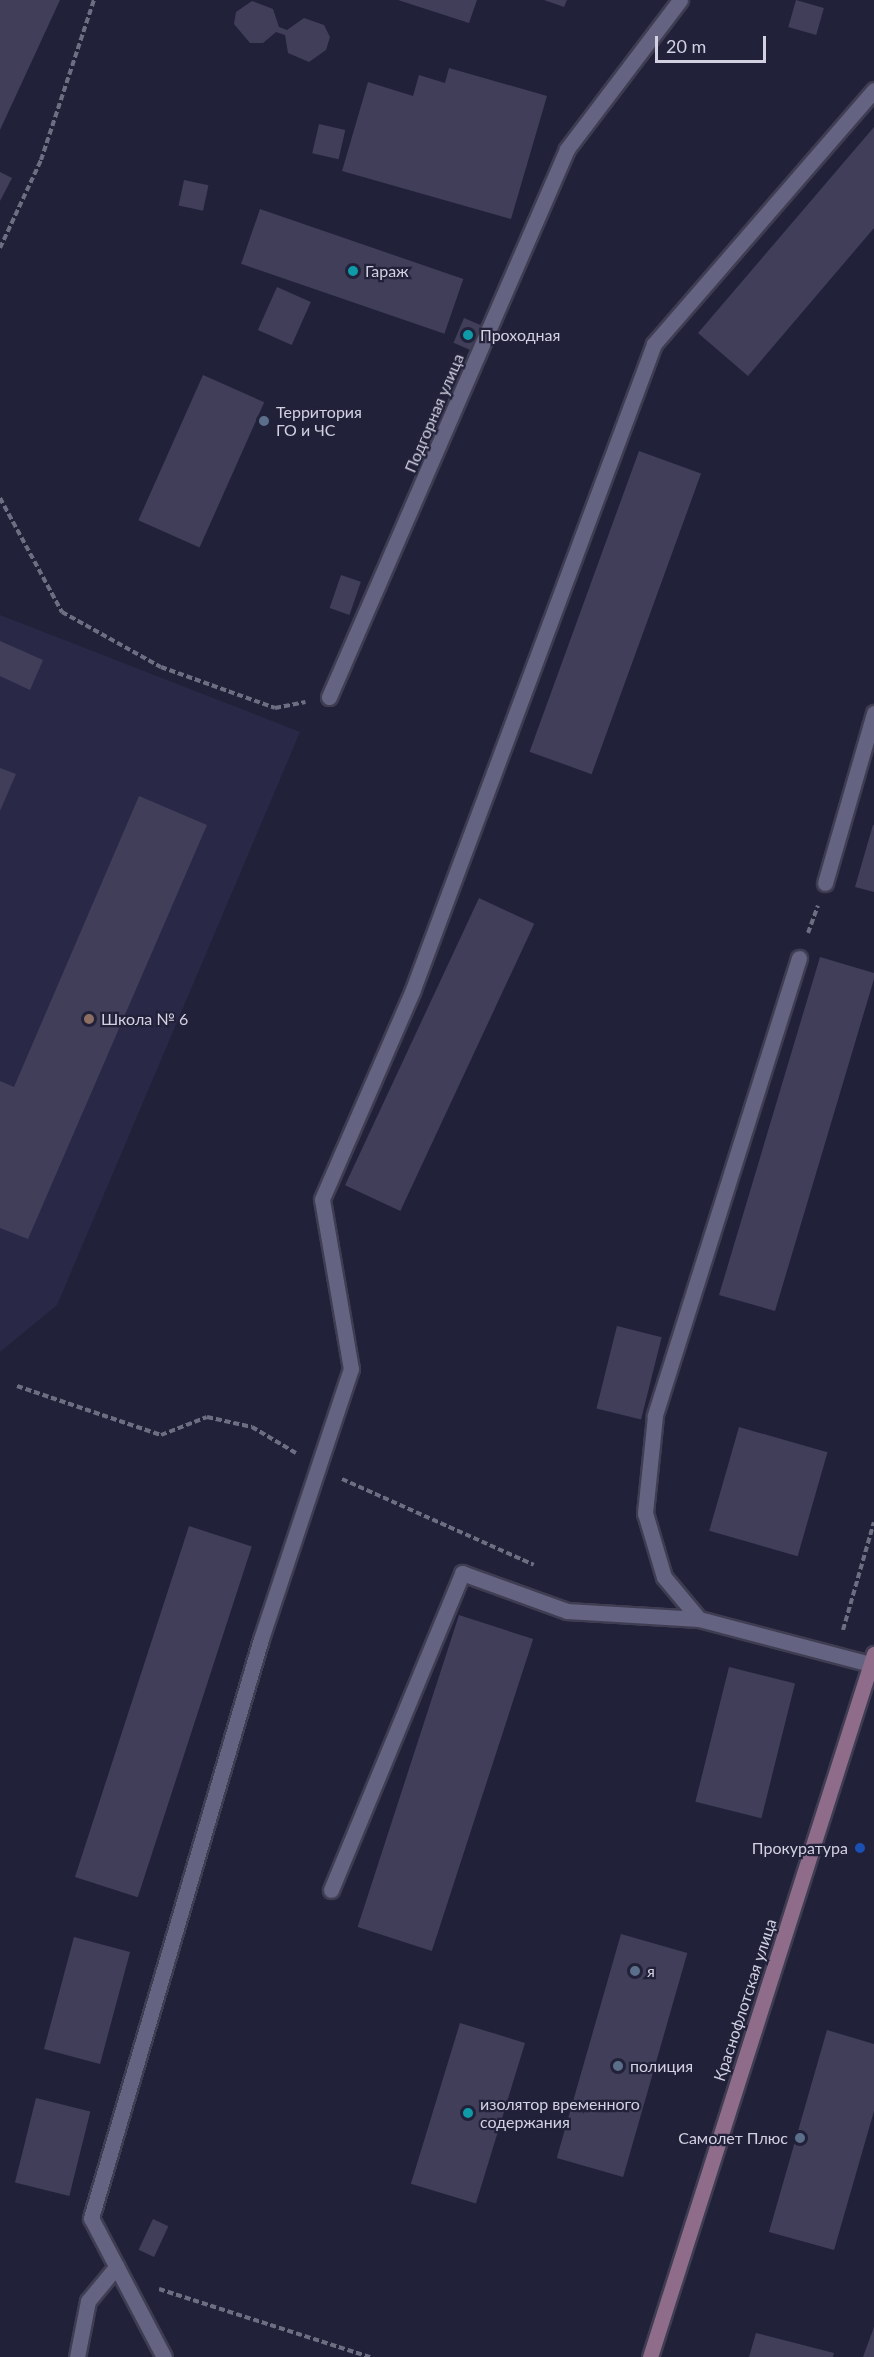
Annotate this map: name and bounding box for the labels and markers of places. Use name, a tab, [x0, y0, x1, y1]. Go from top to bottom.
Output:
place label: Гараж	[365, 261, 409, 281]
marker: Гараж	[346, 264, 360, 278]
place label: Проходная	[480, 325, 560, 345]
marker: Проходная	[461, 328, 475, 342]
place label: Территория ГО и ЧС	[276, 402, 362, 440]
marker: Территория ГО и ЧС	[257, 414, 271, 428]
place label: Школа № 6	[101, 1009, 188, 1029]
marker: Школа № 6	[82, 1012, 96, 1026]
place label: Прокуратура	[752, 1838, 848, 1858]
marker: Прокуратура	[853, 1841, 867, 1855]
place label: я	[647, 1961, 655, 1981]
marker: я	[628, 1964, 642, 1978]
place label: полиция	[630, 2056, 693, 2076]
marker: полиция	[611, 2059, 625, 2073]
place label: изолятор временного содержания	[480, 2094, 640, 2132]
marker: изолятор временного содержания	[461, 2106, 475, 2120]
place label: Самолет Плюс	[678, 2128, 788, 2148]
marker: Самолет Плюс	[793, 2131, 807, 2145]

